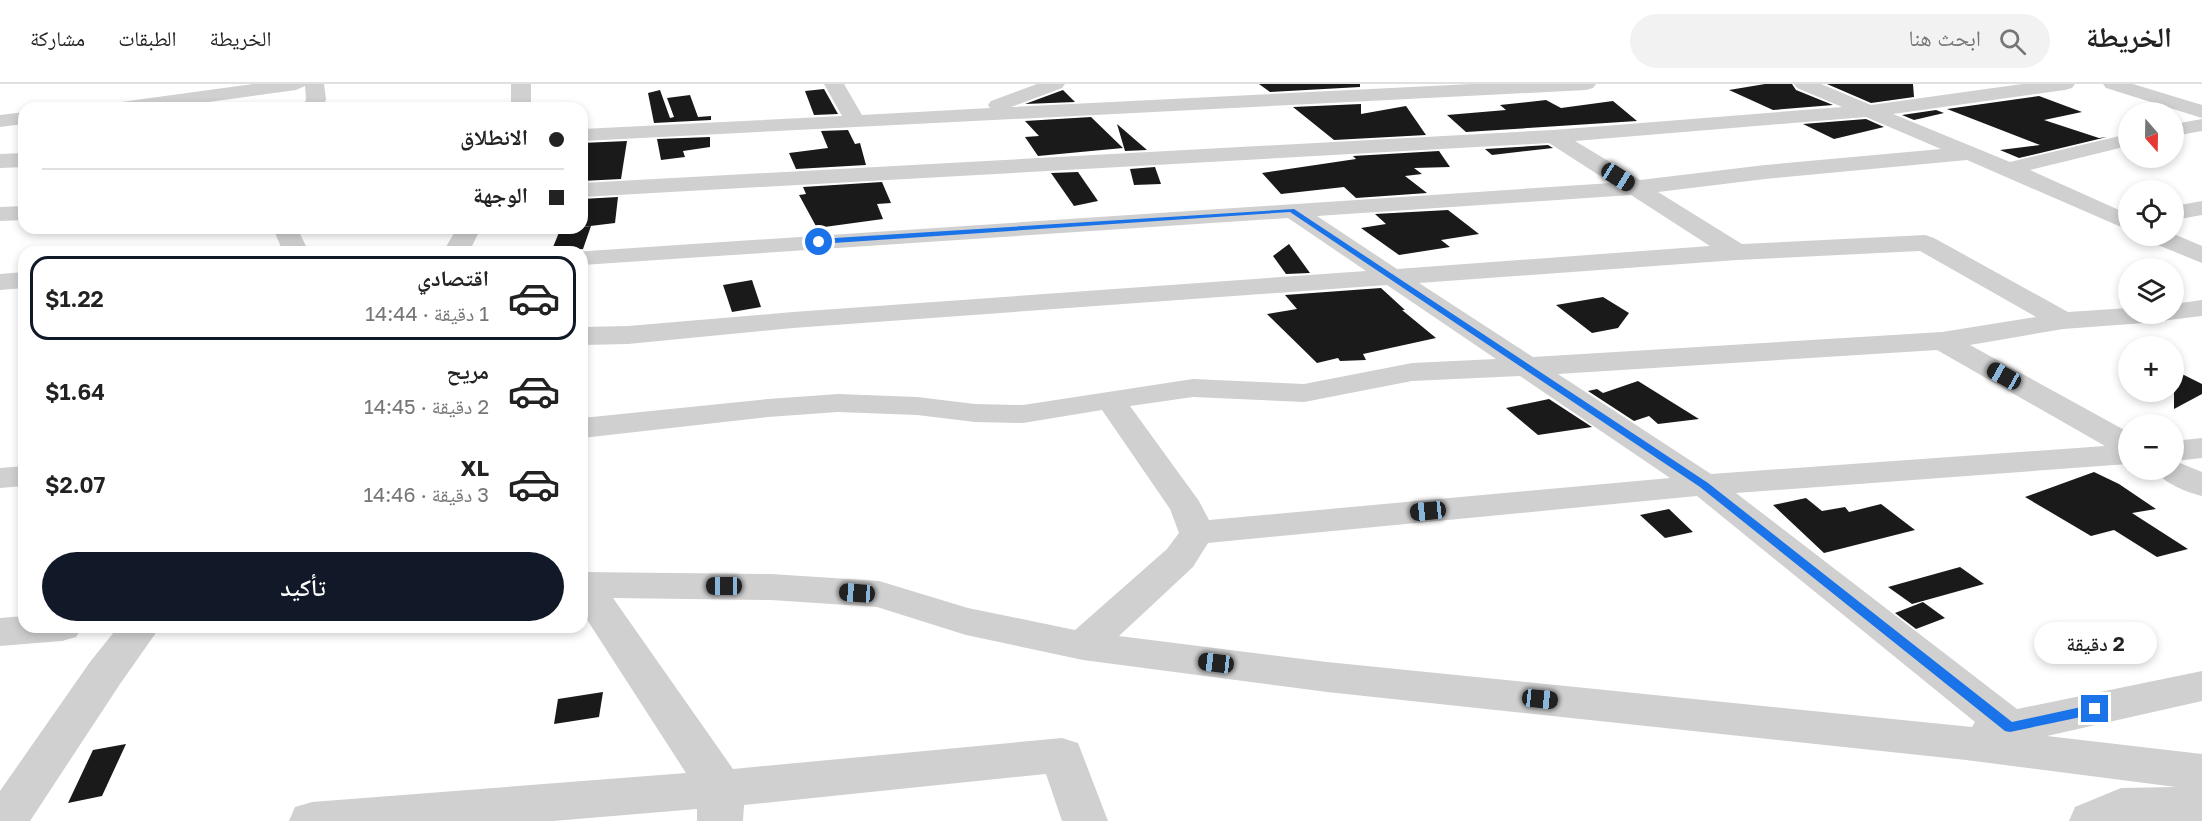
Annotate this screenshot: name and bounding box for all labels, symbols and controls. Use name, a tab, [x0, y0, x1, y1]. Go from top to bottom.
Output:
search box	[1630, 14, 2050, 68]
text: الخريطة	[2086, 20, 2172, 53]
text: ابحث هنا	[1909, 24, 1981, 51]
text: مشاركة	[30, 25, 85, 51]
text: الطبقات	[118, 25, 177, 51]
text: الخريطة	[210, 25, 271, 51]
icon: search	[1996, 25, 2029, 58]
north arrow	[2118, 102, 2184, 168]
map controls	[2118, 102, 2184, 480]
text: الانطلاق	[460, 123, 528, 150]
car	[1598, 160, 1638, 194]
button: locate	[2118, 180, 2184, 246]
text: الوجهة	[473, 181, 528, 208]
route start	[805, 228, 832, 255]
button: layers	[2118, 258, 2184, 324]
text: اقتصادي	[417, 264, 489, 291]
icon: car	[507, 271, 561, 325]
text: $1.22	[45, 285, 104, 312]
text: 1 دقيقة · 14:44	[365, 301, 489, 325]
button: +	[2118, 336, 2184, 402]
text: مريح	[446, 357, 489, 384]
car	[1984, 359, 2024, 393]
icon: car	[507, 364, 561, 418]
text: $1.64	[45, 378, 105, 405]
text: 2 دقيقة · 14:45	[364, 394, 489, 418]
button: −	[2118, 414, 2184, 480]
text: XL	[461, 454, 489, 481]
icon: car	[507, 457, 561, 511]
text: $2.07	[45, 471, 105, 498]
text: 3 دقيقة · 14:46	[363, 482, 489, 506]
car	[1409, 500, 1447, 522]
button: تأكيد	[42, 552, 564, 621]
car	[706, 577, 742, 595]
car	[838, 583, 876, 603]
callout: 2 دقيقة	[2034, 622, 2156, 664]
text: 2 دقيقة	[2066, 631, 2125, 655]
car	[1197, 652, 1235, 674]
car	[1521, 688, 1559, 710]
route end	[2081, 695, 2108, 722]

